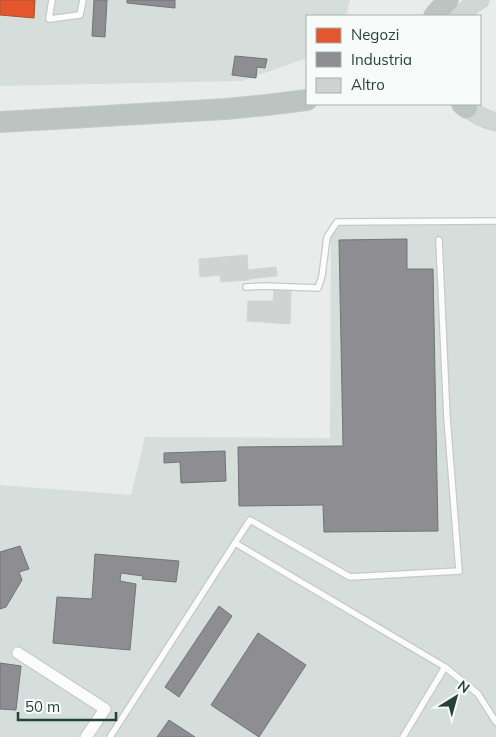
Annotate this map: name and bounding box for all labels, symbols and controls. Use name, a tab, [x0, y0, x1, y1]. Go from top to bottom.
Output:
legend	[306, 15, 481, 105]
text: Negozi	[351, 25, 399, 44]
text: Industria	[351, 50, 412, 69]
text: Altro	[351, 75, 385, 94]
north arrow	[431, 672, 481, 722]
text: N	[454, 676, 473, 697]
scale bar	[18, 690, 115, 722]
text: 50 m	[25, 697, 60, 716]

